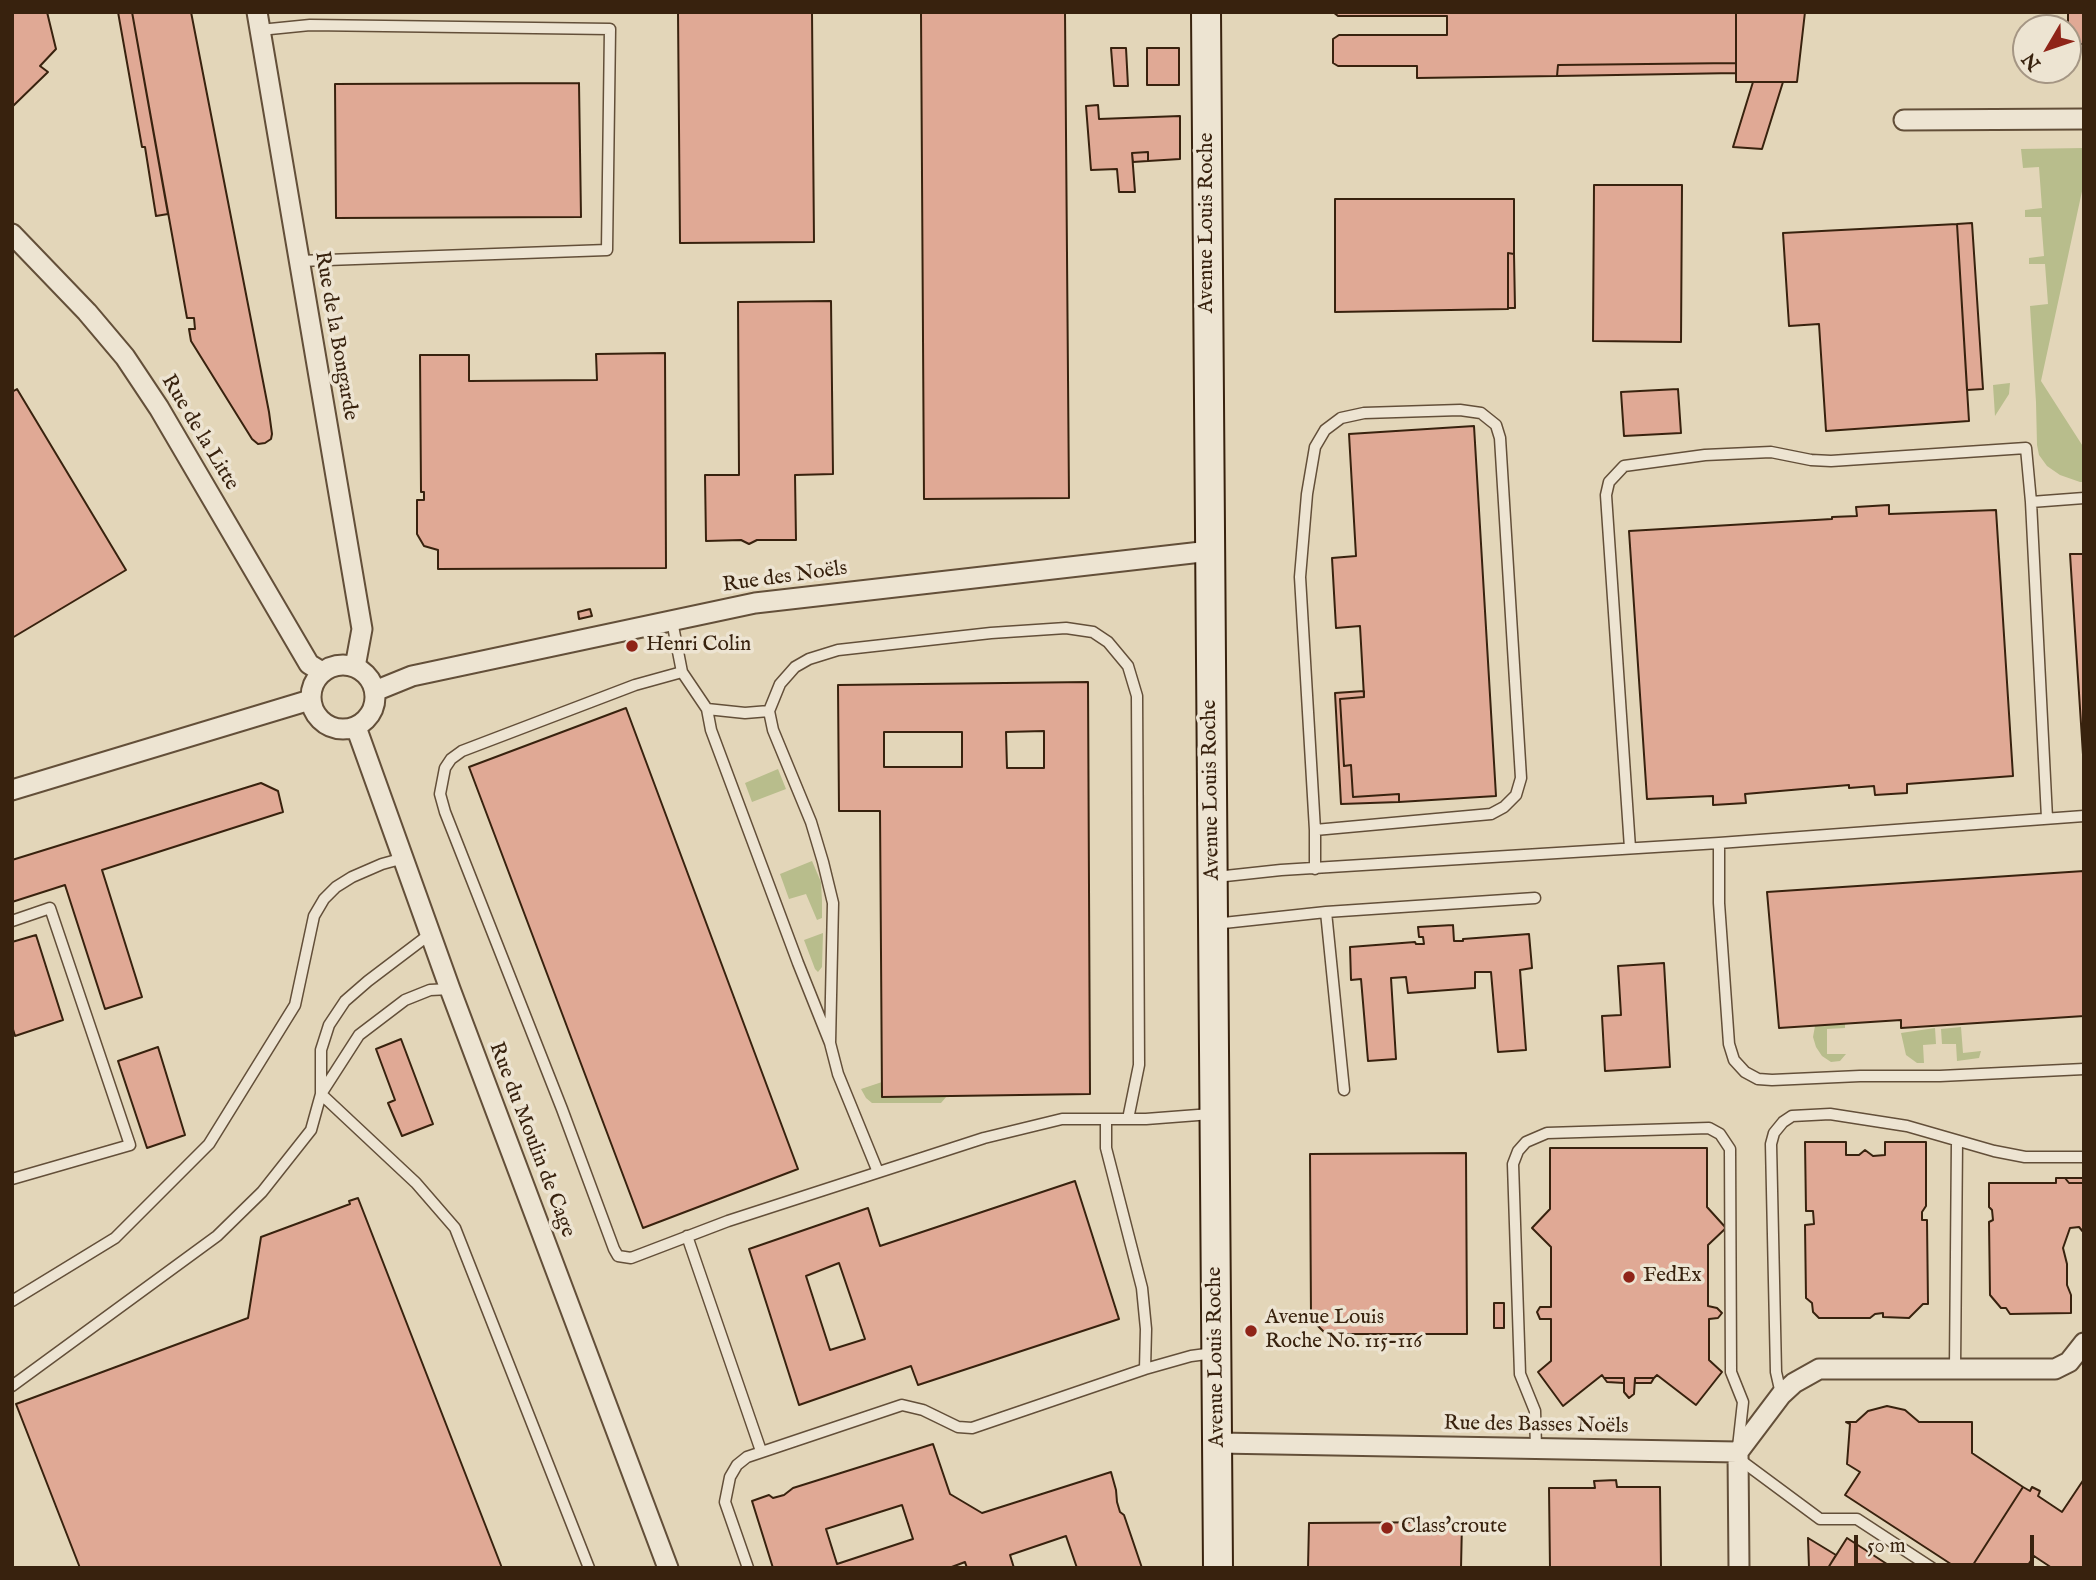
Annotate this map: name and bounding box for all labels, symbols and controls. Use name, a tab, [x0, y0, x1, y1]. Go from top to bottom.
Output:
north arrow	[2012, 14, 2082, 84]
text: N	[2018, 47, 2047, 75]
street label: Avenue Louis Roche	[1195, 133, 1221, 313]
street label: Rue de la Bongarde	[308, 250, 362, 422]
street label: Rue de la Litte	[155, 371, 243, 495]
street label: Rue des Noëls	[721, 557, 849, 599]
place label: Henri Colin	[646, 633, 751, 659]
marker: Henri Colin	[624, 638, 640, 654]
street label: Avenue Louis Roche	[1198, 700, 1226, 880]
street label: Rue du Moulin de Cage	[482, 1039, 580, 1241]
place label: FedEx	[1643, 1264, 1702, 1290]
street label: Avenue Louis Roche	[1203, 1267, 1231, 1447]
marker: FedEx	[1621, 1269, 1637, 1285]
place label: Avenue Louis Roche No. 115-116	[1265, 1306, 1422, 1356]
marker: Avenue Louis Roche No. 115-116	[1243, 1323, 1259, 1339]
street label: Rue des Basses Noëls	[1443, 1412, 1629, 1440]
place label: Class'croute	[1401, 1515, 1507, 1541]
marker: Class'croute	[1379, 1520, 1395, 1536]
scale bar	[1858, 1520, 2038, 1564]
text: 50 m	[1867, 1533, 1906, 1560]

